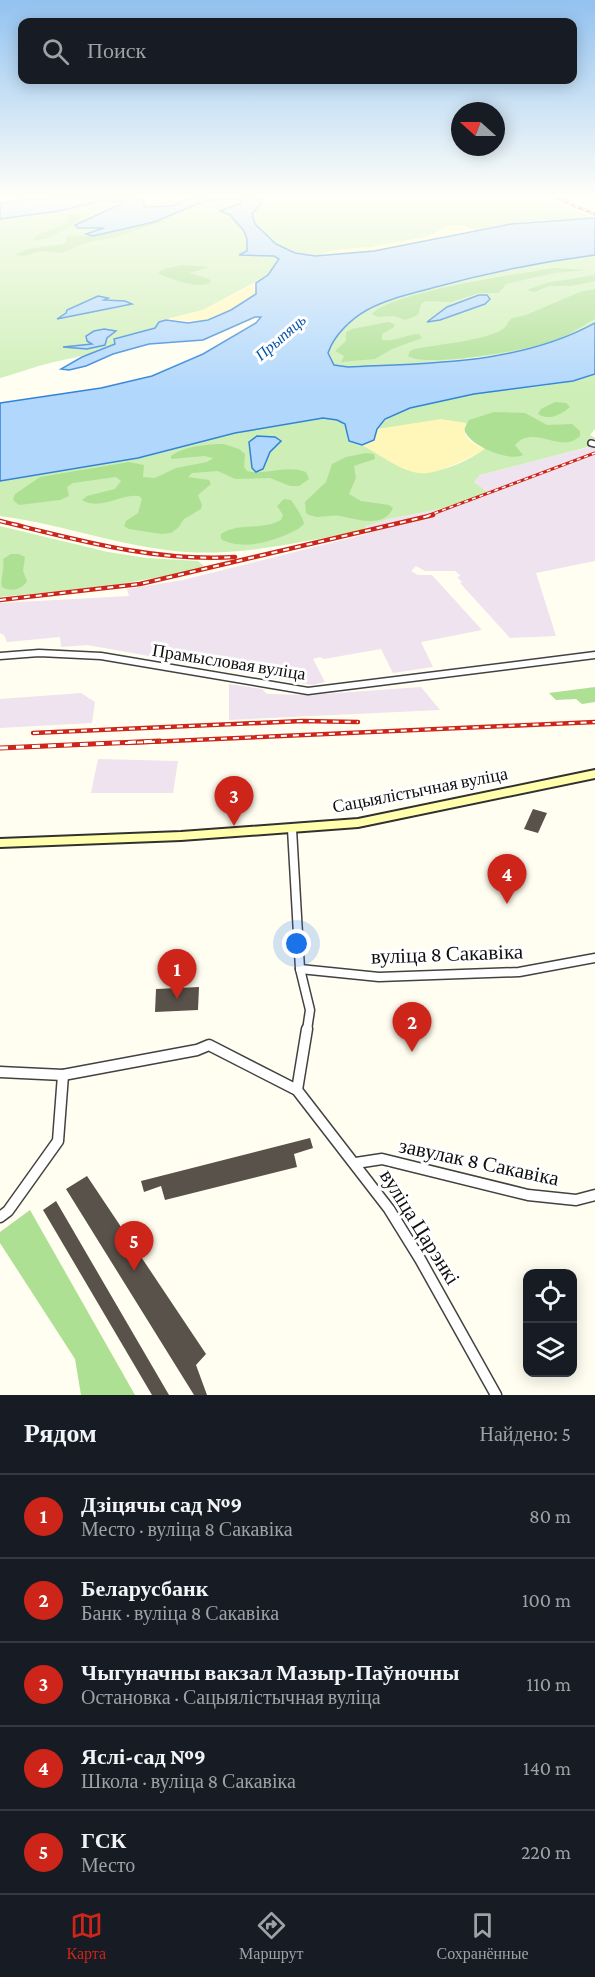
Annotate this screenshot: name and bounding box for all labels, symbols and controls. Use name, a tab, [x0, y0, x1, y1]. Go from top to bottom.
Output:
search box	[18, 18, 577, 84]
icon: search	[39, 35, 72, 68]
text: Поиск	[87, 38, 146, 63]
north arrow	[451, 102, 505, 156]
water label: Прыпяць	[251, 311, 310, 365]
street label: Прамысловая вуліца	[151, 640, 307, 684]
street label: Сацыялістычная вуліца	[331, 763, 509, 817]
pin: 3	[214, 776, 254, 826]
pin: 4	[488, 854, 526, 904]
your location	[282, 929, 311, 958]
street label: вуліца 8 Сакавіка	[370, 939, 524, 969]
pin: 1	[158, 950, 196, 999]
pin: 2	[392, 1002, 432, 1052]
street label: завулак 8 Сакавіка	[397, 1133, 562, 1191]
street label: вуліца Царэнкі	[375, 1165, 465, 1289]
pin: 5	[114, 1222, 154, 1271]
map controls	[523, 1269, 577, 1377]
button: locate	[523, 1269, 577, 1323]
button: layers	[523, 1323, 577, 1377]
text: Рядом	[24, 1419, 97, 1448]
text: Найдено: 5	[479, 1423, 571, 1445]
text: Дзіцячы сад №9	[81, 1492, 242, 1517]
text: 1	[40, 1505, 47, 1527]
text: 80 m	[529, 1505, 571, 1527]
text: Место · вуліца 8 Сакавіка	[81, 1518, 293, 1540]
text: Беларусбанк	[81, 1576, 208, 1601]
text: 2	[38, 1589, 49, 1611]
text: 100 m	[522, 1589, 571, 1611]
text: Банк · вуліца 8 Сакавіка	[81, 1602, 279, 1624]
text: Чыгуначны вакзал Мазыр-Паўночны	[81, 1660, 459, 1685]
text: 3	[39, 1673, 48, 1695]
text: 110 m	[527, 1673, 571, 1695]
text: Остановка · Сацыялістычная вуліца	[81, 1686, 381, 1708]
text: Яслі-сад №9	[81, 1744, 206, 1769]
text: 4	[38, 1757, 49, 1779]
text: 140 m	[523, 1757, 571, 1779]
text: Школа · вуліца 8 Сакавіка	[81, 1770, 296, 1792]
text: ГСК	[81, 1828, 127, 1853]
text: 5	[39, 1841, 48, 1863]
text: 220 m	[521, 1841, 571, 1863]
text: Место	[81, 1854, 135, 1876]
tab: Карта	[66, 1909, 106, 1963]
tab: Маршрут	[239, 1909, 304, 1963]
tab: Сохранённые	[437, 1909, 529, 1963]

